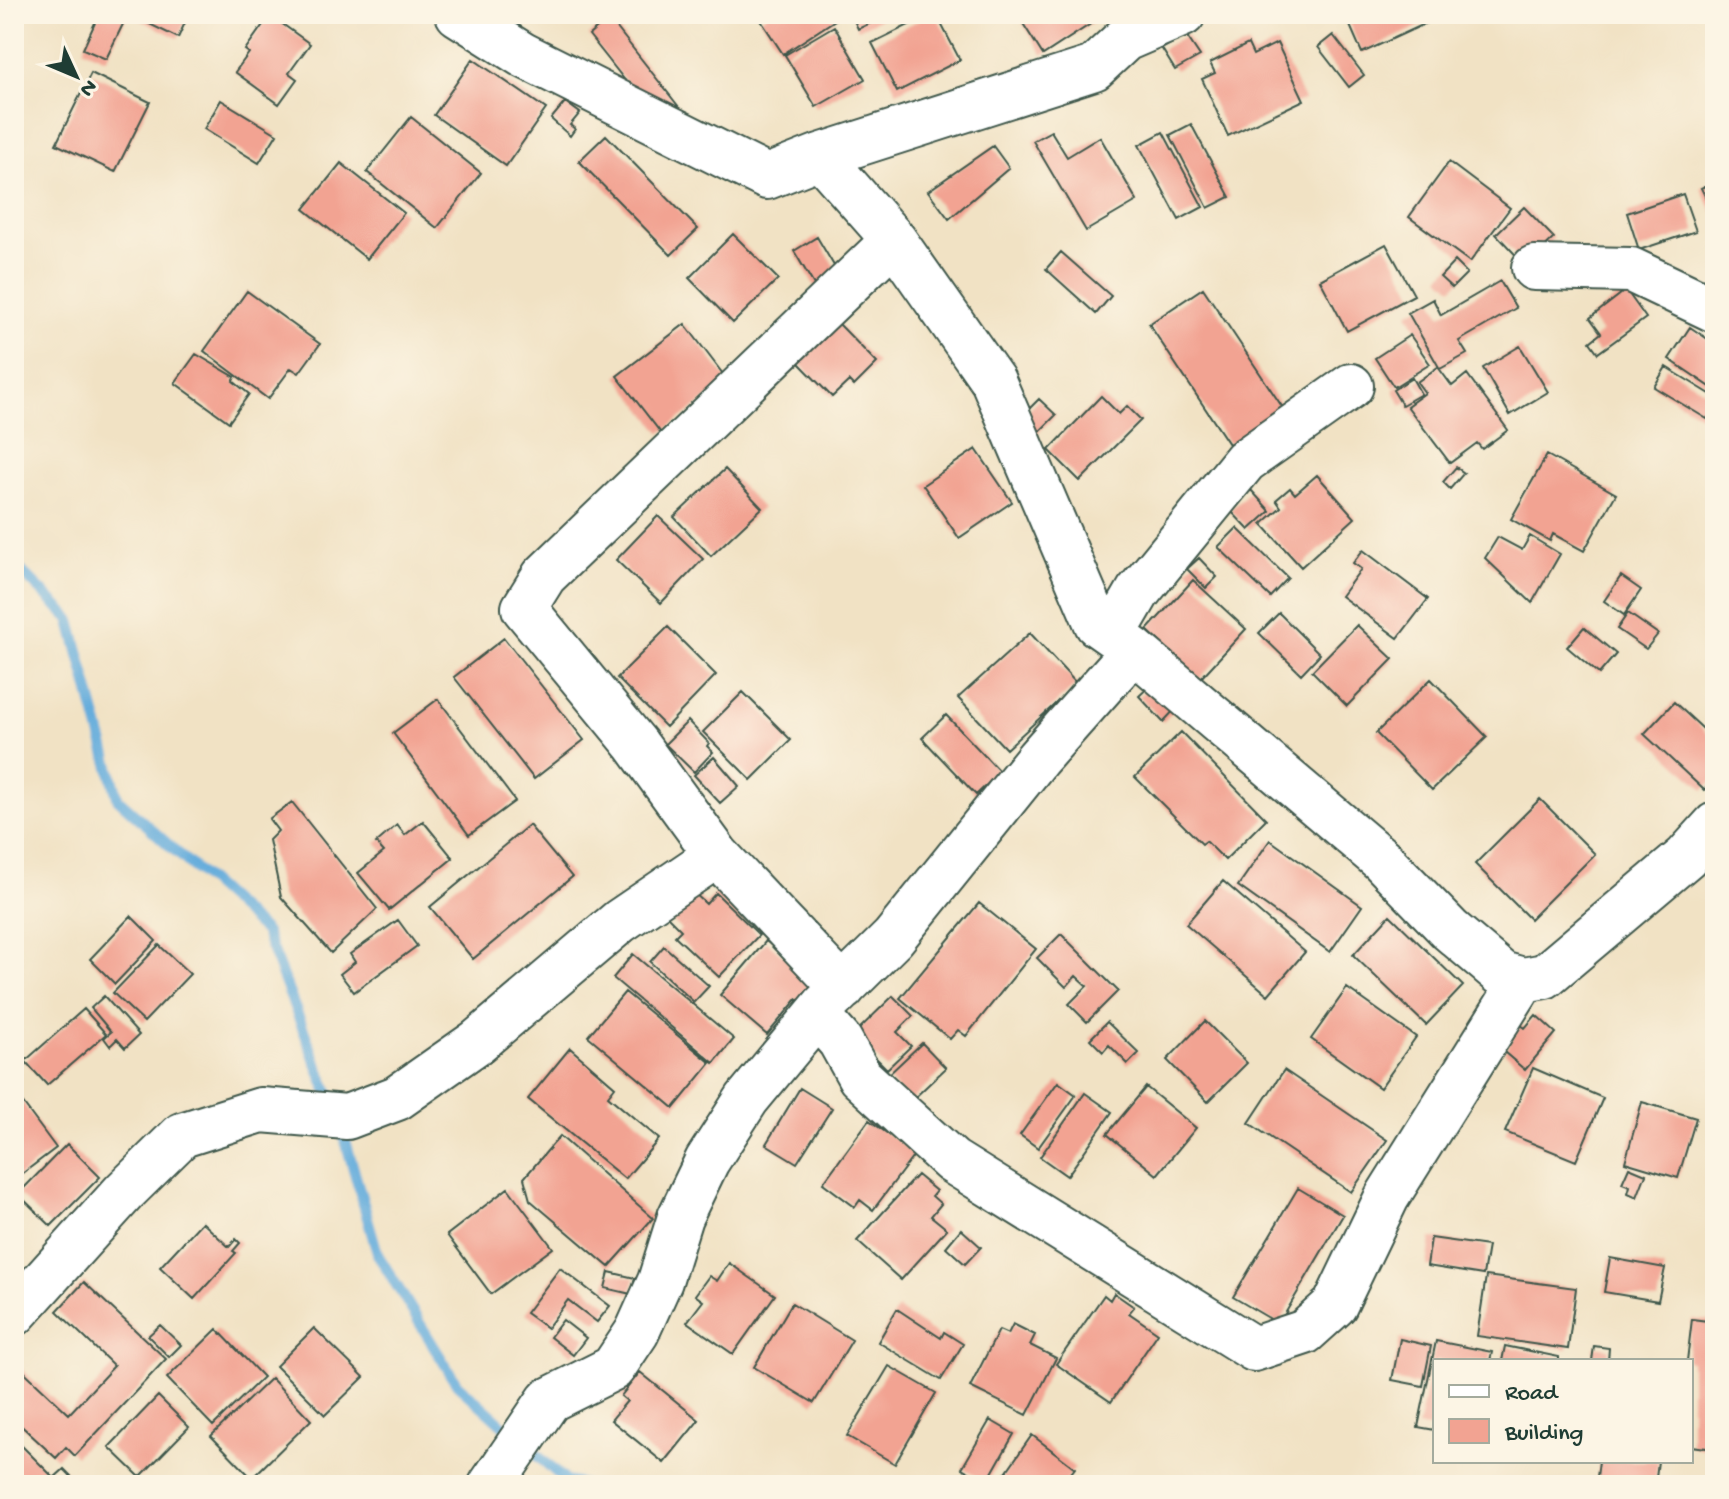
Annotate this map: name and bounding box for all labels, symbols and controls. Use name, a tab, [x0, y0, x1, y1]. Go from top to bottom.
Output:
north arrow	[36, 36, 116, 116]
text: N	[73, 73, 102, 101]
legend	[1433, 1359, 1693, 1463]
text: Road	[1505, 1380, 1559, 1409]
text: Building	[1504, 1420, 1583, 1449]

